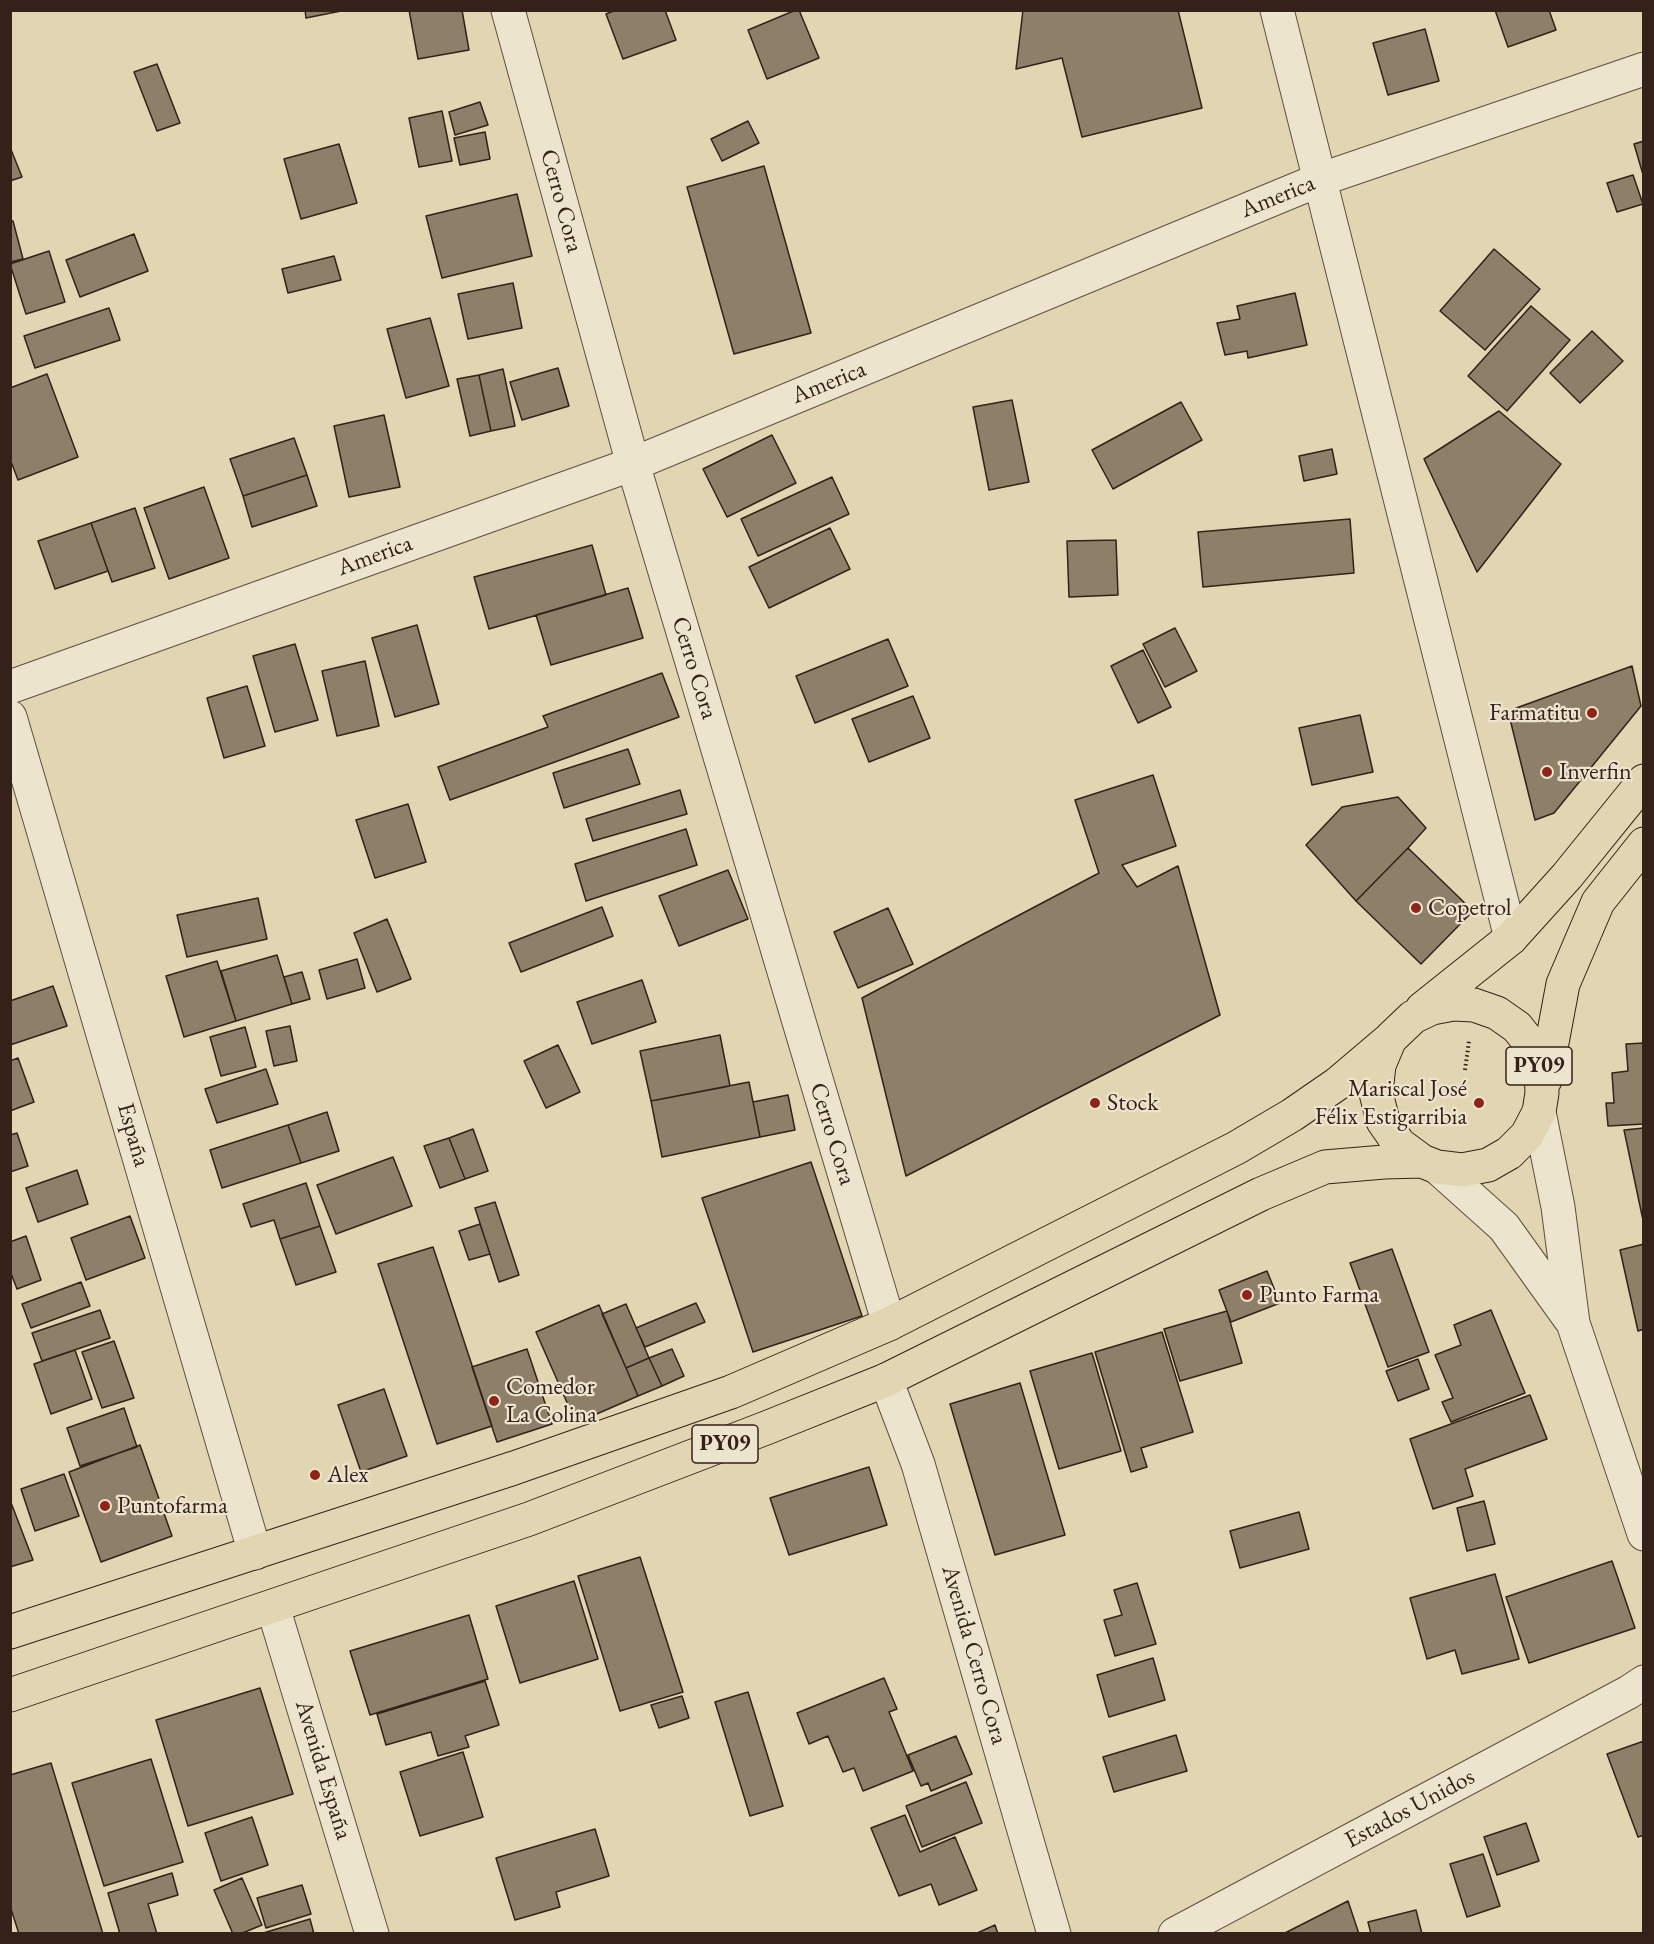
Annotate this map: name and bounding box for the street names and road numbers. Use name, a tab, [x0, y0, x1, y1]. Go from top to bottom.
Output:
street label: Cerro Cora	[533, 146, 589, 256]
street label: America	[1237, 169, 1319, 225]
street label: America	[788, 355, 870, 411]
street label: America	[334, 529, 416, 583]
street label: Cerro Cora	[665, 613, 723, 723]
road number: PY09	[1506, 1047, 1572, 1085]
street label: Cerro Cora	[803, 1079, 861, 1189]
street label: España	[110, 1100, 156, 1170]
road number: PY09	[692, 1425, 758, 1463]
street label: Avenida Cerro Cora	[935, 1562, 1013, 1748]
street label: Avenida España	[288, 1697, 358, 1843]
street label: Estados Unidos	[1340, 1763, 1480, 1855]

